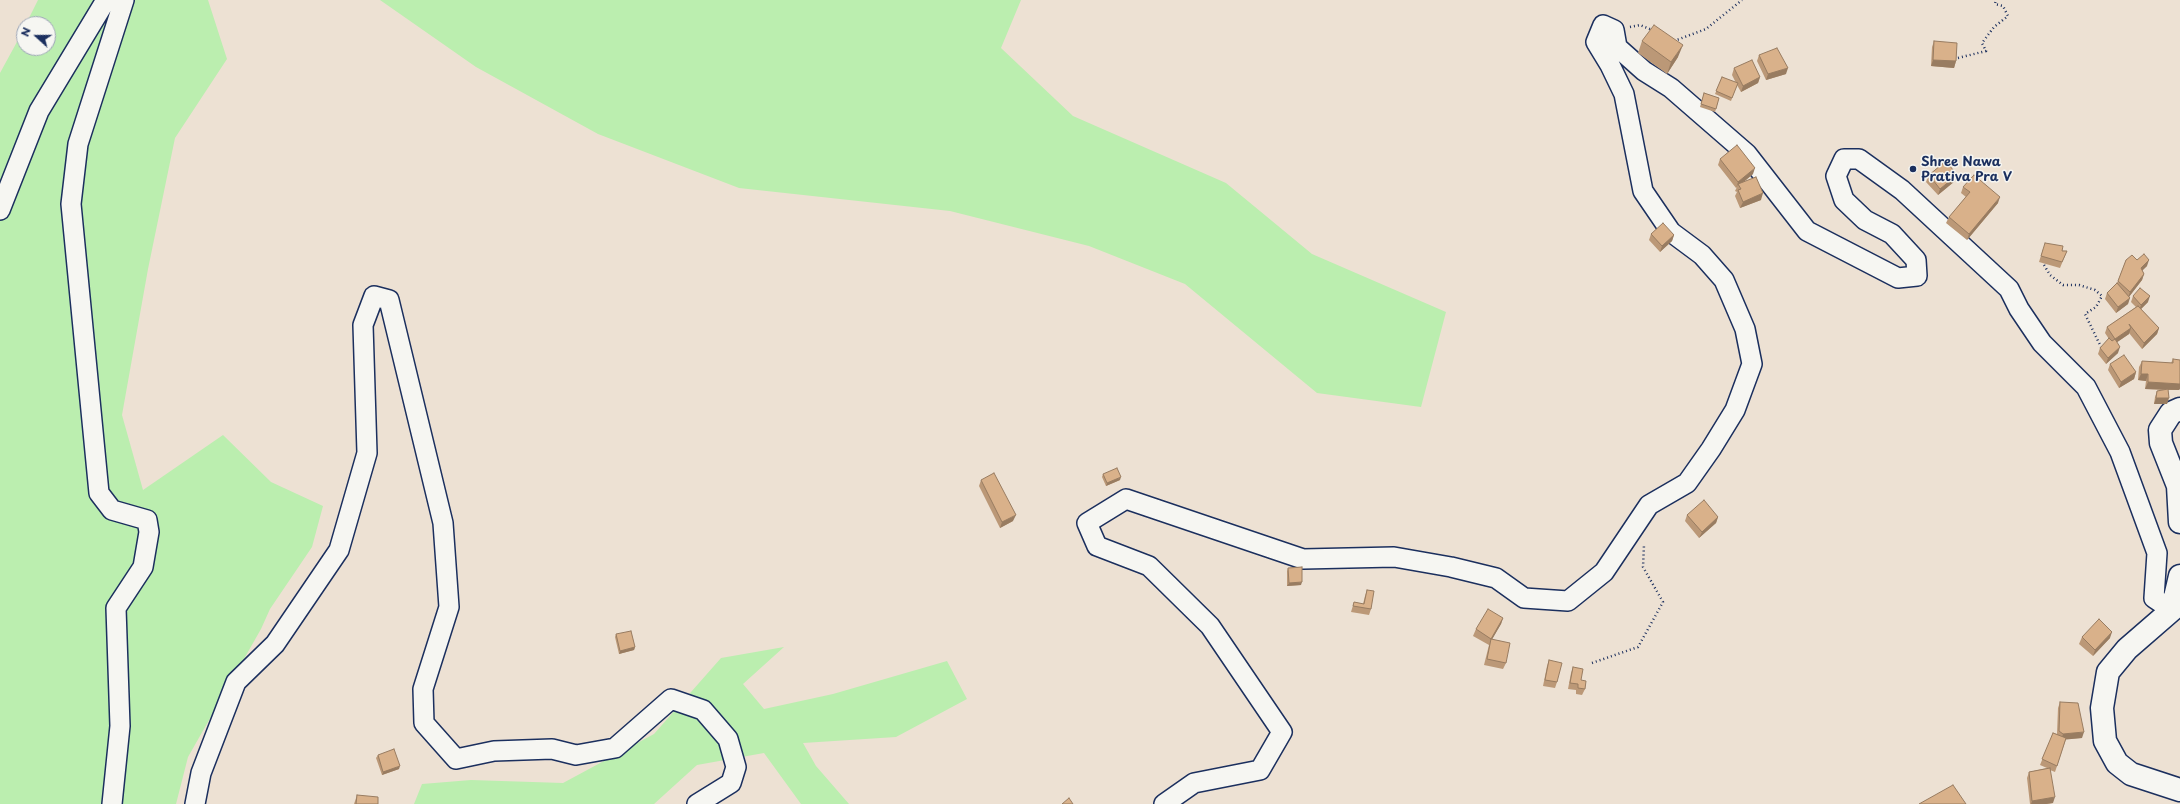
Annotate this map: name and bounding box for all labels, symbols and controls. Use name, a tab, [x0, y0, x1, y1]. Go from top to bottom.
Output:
north arrow	[16, 16, 56, 56]
text: N	[16, 25, 35, 39]
place label: Shree Nawa Prativa Pra V	[1921, 154, 2012, 185]
marker: Shree Nawa Prativa Pra V	[1908, 164, 1918, 174]

